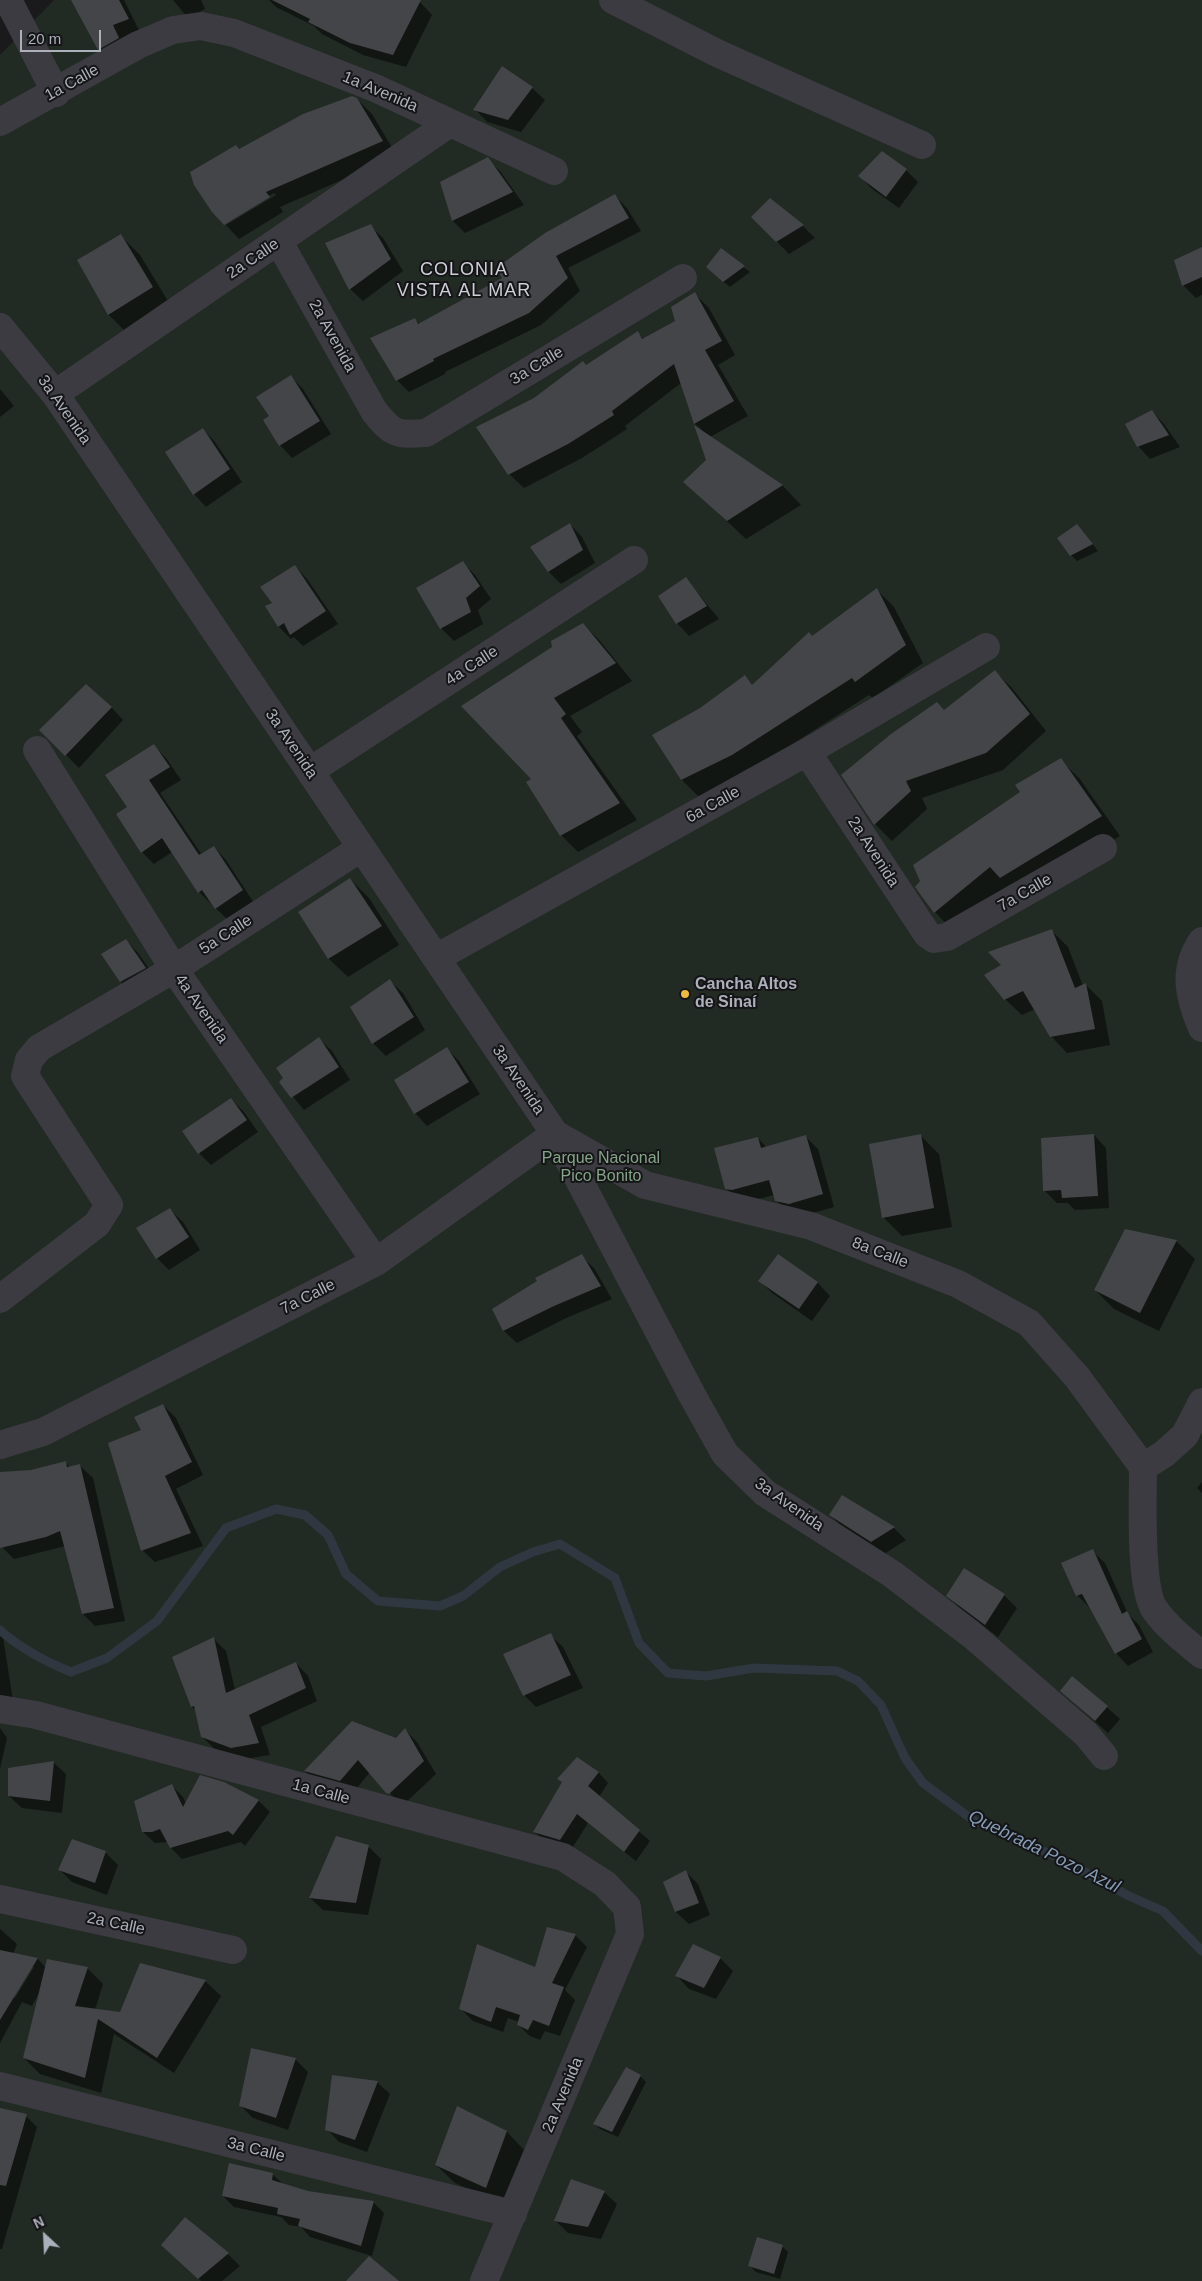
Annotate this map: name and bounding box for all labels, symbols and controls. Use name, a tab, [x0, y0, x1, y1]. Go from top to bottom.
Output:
scale bar	[22, 20, 104, 52]
text: 20 m	[28, 30, 61, 47]
street label: 1a Calle	[42, 60, 102, 106]
street label: 1a Avenida	[340, 68, 420, 116]
street label: 2a Calle	[223, 235, 283, 283]
district label: COLONIA VISTA AL MAR	[395, 259, 533, 302]
street label: 2a Avenida	[304, 296, 360, 376]
street label: 3a Calle	[507, 343, 567, 389]
street label: 3a Avenida	[33, 372, 95, 448]
street label: 4a Calle	[442, 642, 502, 690]
street label: 3a Avenida	[261, 706, 321, 782]
street label: 6a Calle	[683, 782, 743, 828]
street label: 2a Avenida	[843, 813, 903, 891]
street label: 7a Calle	[995, 870, 1055, 916]
street label: 5a Calle	[196, 911, 256, 959]
street label: 4a Avenida	[170, 971, 232, 1047]
place label: Cancha Altos de Sinaí	[695, 975, 797, 1013]
marker: Cancha Altos de Sinaí	[679, 988, 691, 1000]
street label: 3a Avenida	[488, 1042, 548, 1118]
park label: Parque Nacional Pico Bonito	[542, 1149, 660, 1187]
street label: 8a Calle	[849, 1234, 911, 1272]
street label: 7a Calle	[277, 1275, 339, 1319]
street label: 3a Avenida	[751, 1474, 827, 1536]
street label: 1a Calle	[290, 1775, 352, 1809]
water label: Quebrada Pozo Azul	[965, 1806, 1123, 1898]
street label: 2a Calle	[85, 1909, 147, 1939]
street label: 2a Avenida	[539, 2055, 587, 2135]
street label: 3a Calle	[225, 2134, 287, 2166]
north arrow	[20, 2211, 70, 2261]
text: N	[31, 2213, 47, 2232]

